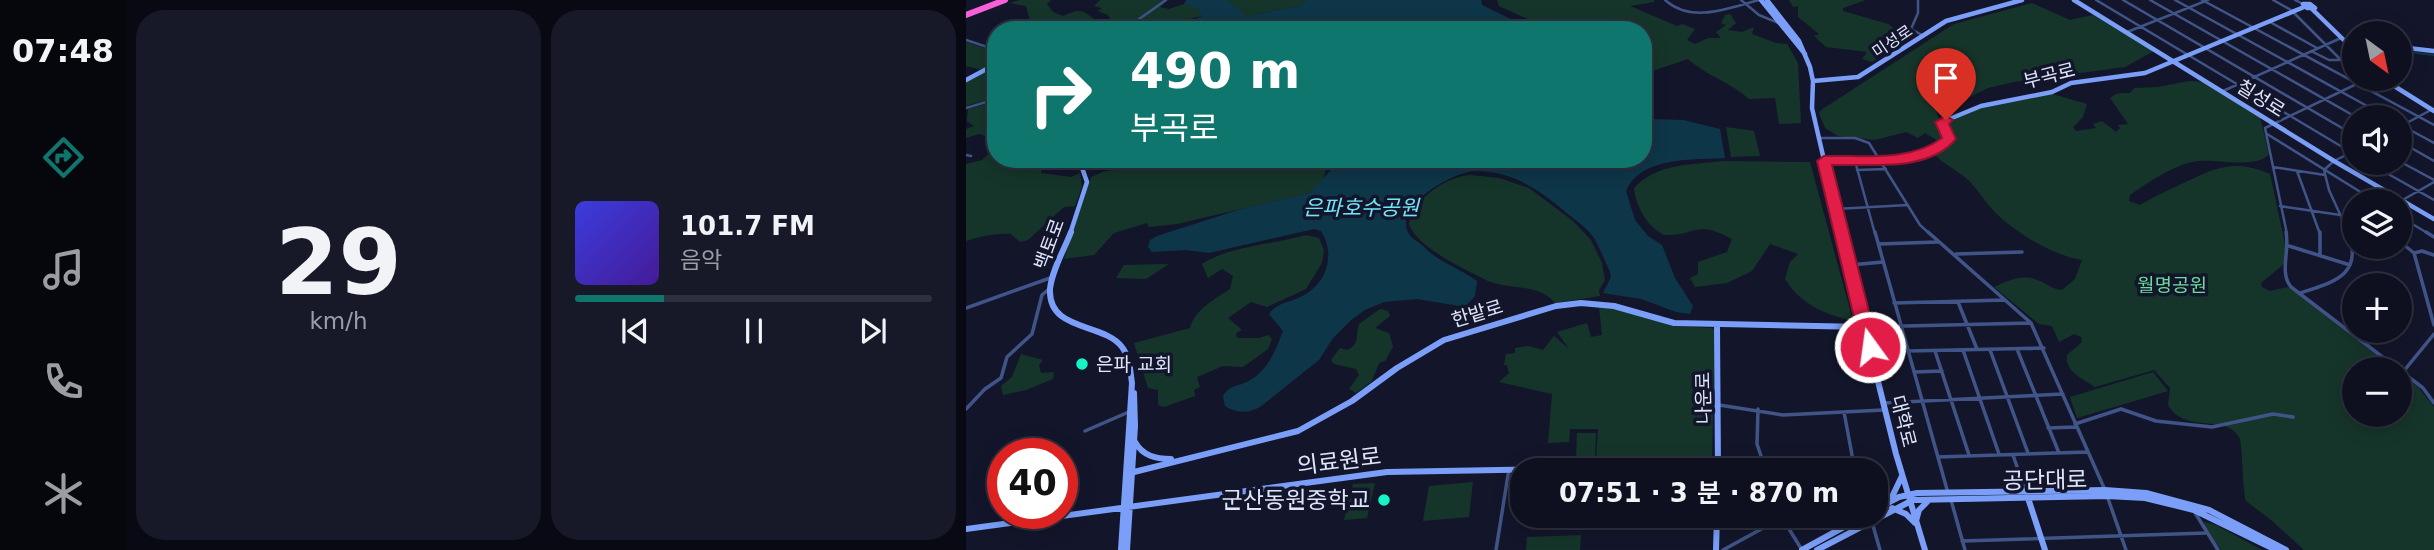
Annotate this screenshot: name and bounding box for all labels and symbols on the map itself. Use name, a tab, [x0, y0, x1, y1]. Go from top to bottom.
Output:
street label: 미성로	[1869, 21, 1916, 62]
north arrow	[2342, 21, 2412, 91]
pin	[1916, 48, 1976, 120]
street label: 부곡로	[2021, 58, 2077, 92]
street label: 칠성로	[2233, 75, 2289, 121]
water label: 은파호수공원	[1303, 196, 1421, 220]
street label: 백토로	[1030, 216, 1068, 272]
park label: 월명공원	[2137, 274, 2207, 296]
street label: 한밭로	[1449, 295, 1505, 331]
position arrow	[1833, 310, 1907, 384]
place label: 은파 교회	[1096, 353, 1172, 375]
marker: 은파 교회	[1074, 356, 1090, 372]
street label: 나운로	[1692, 372, 1714, 424]
street label: 대학로	[1887, 393, 1921, 449]
speed limit sign: 40	[987, 438, 1078, 529]
street label: 의료원로	[1295, 443, 1383, 479]
street label: 공단대로	[2002, 466, 2088, 494]
place label: 군산동원중학교	[1222, 487, 1370, 513]
marker: 군산동원중학교	[1376, 492, 1392, 508]

